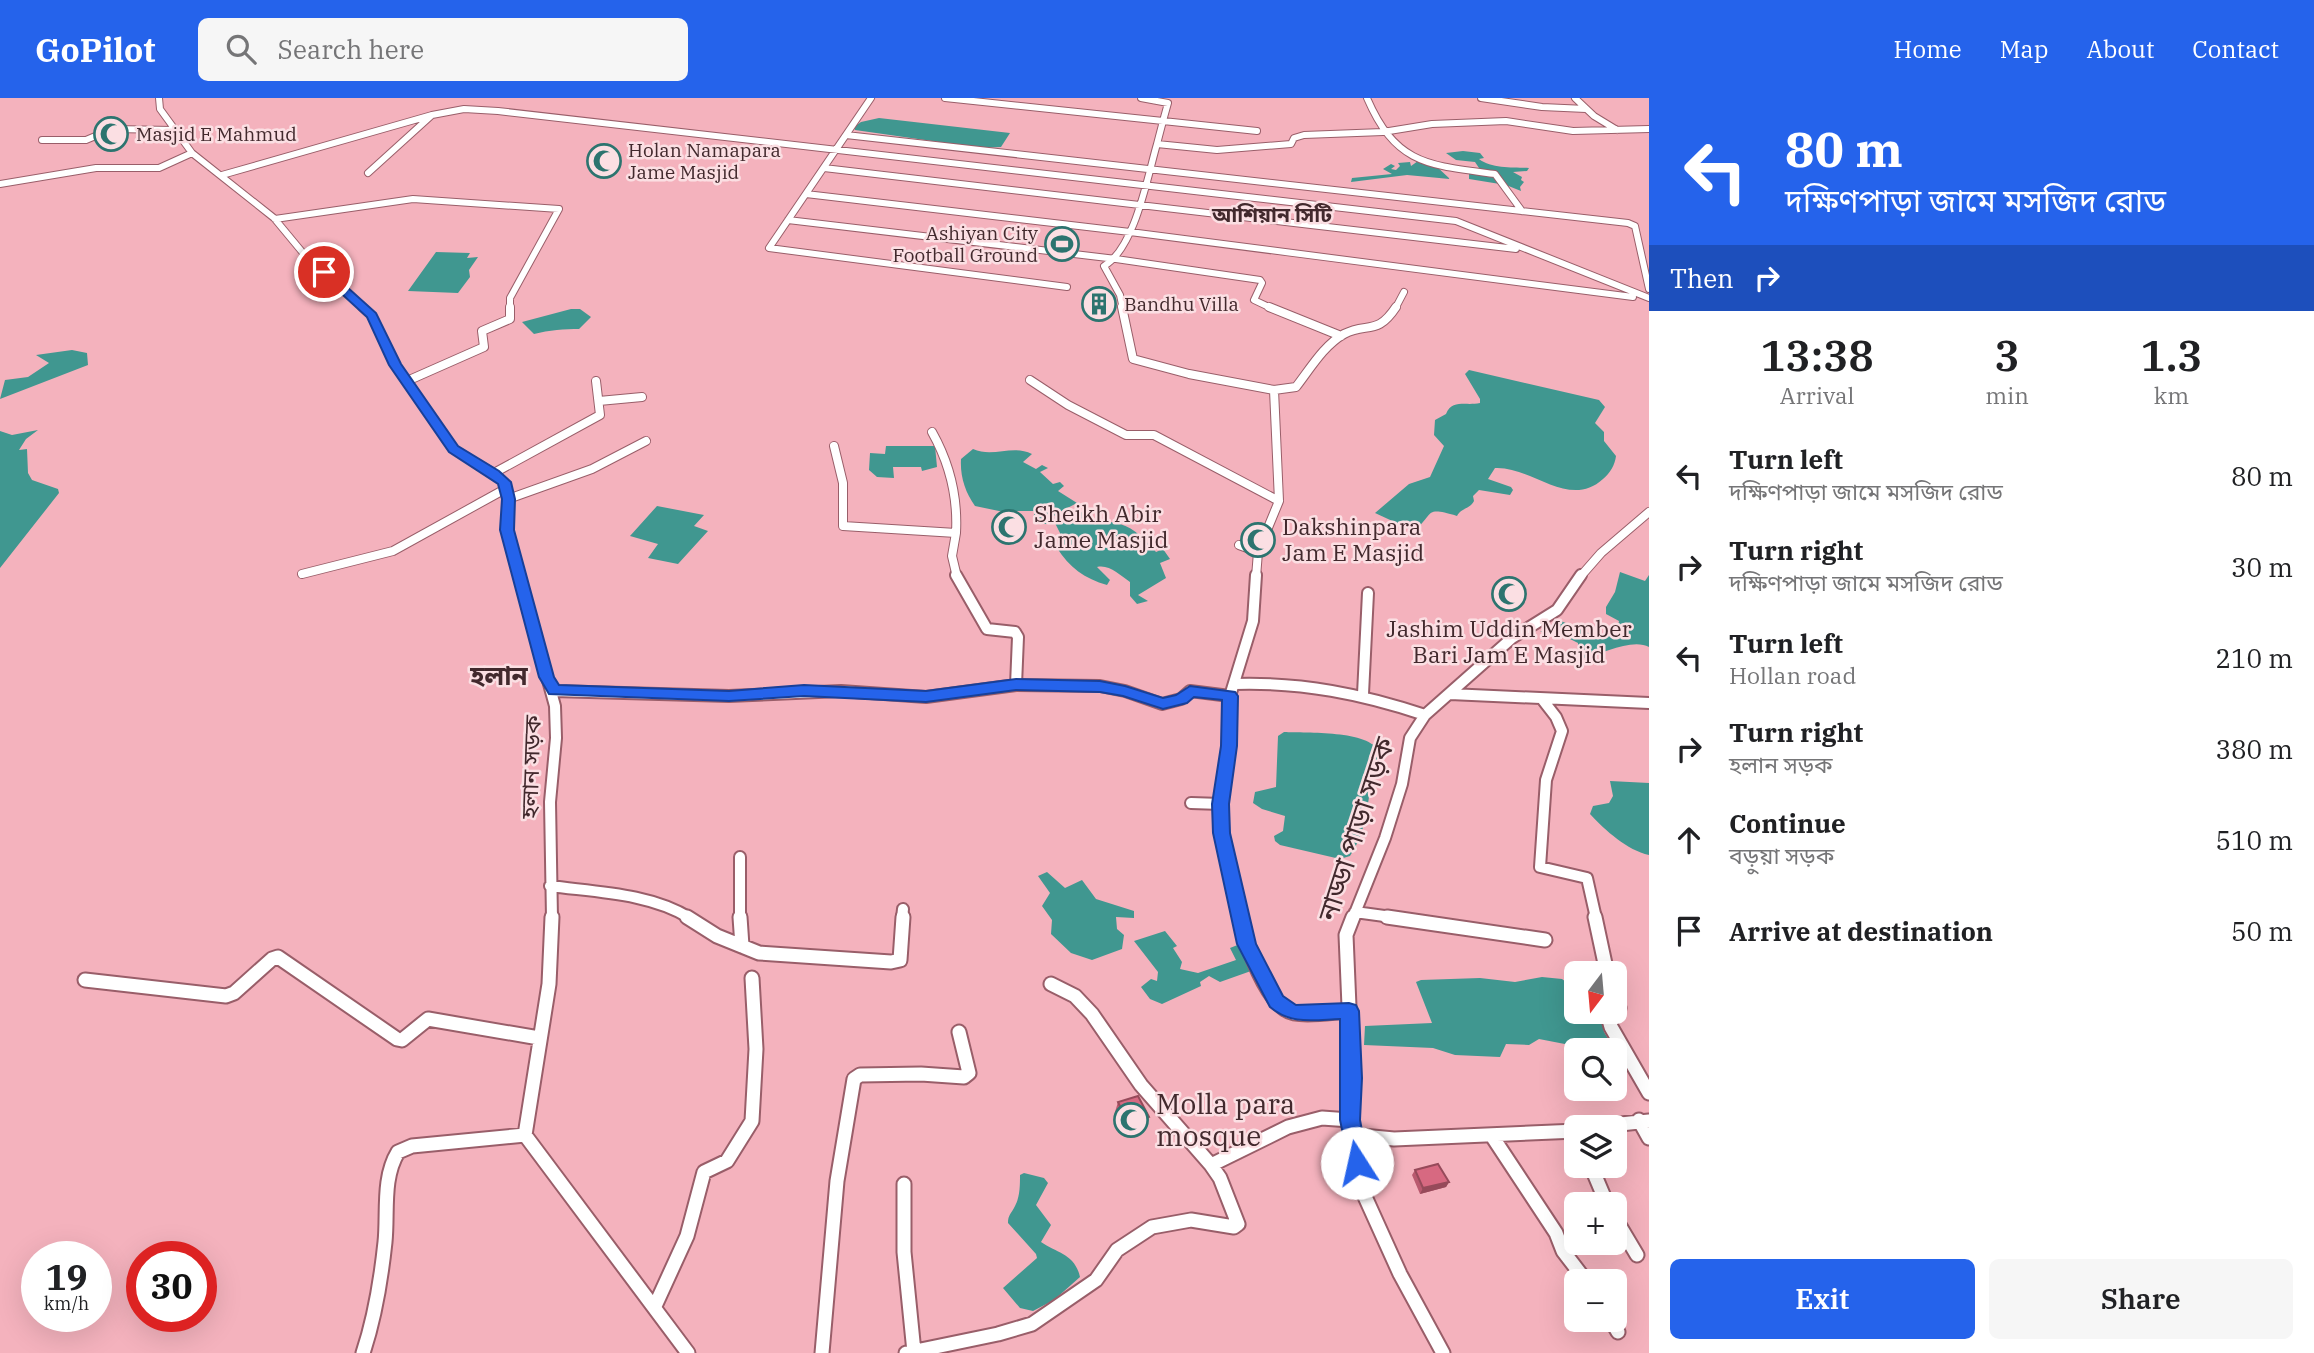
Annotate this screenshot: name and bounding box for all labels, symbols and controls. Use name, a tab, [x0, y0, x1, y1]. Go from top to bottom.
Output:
search box	[198, 18, 688, 81]
text: GoPilot	[35, 28, 156, 71]
icon: search	[222, 30, 260, 68]
text: Search here	[278, 32, 424, 66]
text: Home	[1894, 33, 1962, 65]
text: Map	[2000, 33, 2048, 65]
text: About	[2086, 33, 2154, 65]
text: Contact	[2192, 33, 2279, 65]
mosque icon: Masjid E Mahmud	[92, 115, 130, 153]
text: 80 m	[1785, 117, 1903, 180]
place label: Masjid E Mahmud	[136, 122, 297, 146]
icon: left	[1670, 126, 1761, 217]
place label: Holan Namapara Jame Masjid	[628, 138, 781, 184]
mosque icon: Holan Namapara Jame Masjid	[585, 142, 623, 180]
text: দক্ষিণপাড়া জামে মসজিদ রোড	[1785, 179, 2166, 221]
district label: আশিয়ান সিটি	[1211, 200, 1332, 228]
place label: Ashiyan City Football Ground	[893, 221, 1039, 267]
sports icon: Ashiyan City Football Ground	[1043, 225, 1081, 263]
pin	[294, 242, 354, 302]
icon: arrive	[305, 253, 343, 291]
icon: right	[1748, 259, 1786, 297]
text: Then	[1670, 261, 1734, 295]
building icon: Bandhu Villa	[1080, 285, 1118, 323]
place label: Bandhu Villa	[1124, 292, 1239, 316]
text: 13:38	[1760, 328, 1874, 383]
text: 3	[1995, 328, 2020, 383]
text: 1.3	[2140, 328, 2203, 383]
text: Arrival	[1780, 380, 1855, 410]
text: min	[1985, 380, 2029, 410]
text: km	[2154, 380, 2189, 410]
text: Turn left	[1729, 442, 1843, 476]
icon: left	[1670, 457, 1708, 495]
text: 80 m	[2231, 459, 2293, 493]
text: দক্ষিণপাড়া জামে মসজিদ রোড	[1729, 476, 2003, 506]
place label: Sheikh Abir Jame Masjid	[1034, 498, 1169, 554]
mosque icon: Sheikh Abir Jame Masjid	[990, 508, 1028, 546]
place label: Dakshinpara Jam E Masjid	[1282, 511, 1424, 567]
mosque icon: Dakshinpara Jam E Masjid	[1239, 521, 1277, 559]
text: Turn right	[1729, 533, 1863, 567]
icon: right	[1670, 548, 1708, 586]
text: 30 m	[2231, 550, 2293, 584]
text: দক্ষিণপাড়া জামে মসজিদ রোড	[1729, 567, 2003, 597]
mosque icon: Jashim Uddin Member Bari Jam E Masjid	[1490, 575, 1528, 613]
place label: Jashim Uddin Member Bari Jam E Masjid	[1386, 613, 1632, 669]
text: Turn left	[1729, 626, 1843, 660]
icon: left	[1670, 639, 1708, 677]
text: 210 m	[2215, 641, 2293, 675]
district label: হলান	[469, 658, 529, 692]
text: Hollan road	[1729, 660, 1856, 690]
street label: হলান সড়ক	[513, 714, 547, 820]
text: Turn right	[1729, 715, 1863, 749]
icon: right	[1670, 730, 1708, 768]
street label: নাড্ডা পাড়া সড়ক	[1308, 732, 1403, 926]
text: 380 m	[2215, 732, 2293, 766]
text: হলান সড়ক	[1729, 749, 1833, 779]
text: Continue	[1729, 806, 1846, 840]
icon: ahead	[1670, 821, 1708, 859]
text: 510 m	[2215, 823, 2293, 857]
text: বড়ুয়া সড়ক	[1729, 840, 1834, 870]
icon: arrive	[1670, 912, 1708, 950]
text: Arrive at destination	[1729, 914, 1993, 948]
text: 50 m	[2231, 914, 2293, 948]
north arrow	[1564, 961, 1628, 1024]
map controls	[1564, 961, 1627, 1332]
button: search	[1564, 1038, 1627, 1101]
place label: Molla para mosque	[1156, 1085, 1295, 1154]
mosque icon: Molla para mosque	[1112, 1101, 1150, 1139]
button: layers	[1564, 1115, 1627, 1178]
position arrow	[1320, 1126, 1394, 1200]
button: +	[1564, 1192, 1627, 1255]
speed limit sign: 30	[126, 1241, 217, 1332]
text: 19	[45, 1254, 88, 1300]
button: Exit	[1670, 1259, 1975, 1339]
button: Share	[1989, 1259, 2293, 1339]
button: −	[1564, 1269, 1627, 1332]
text: km/h	[44, 1292, 89, 1315]

